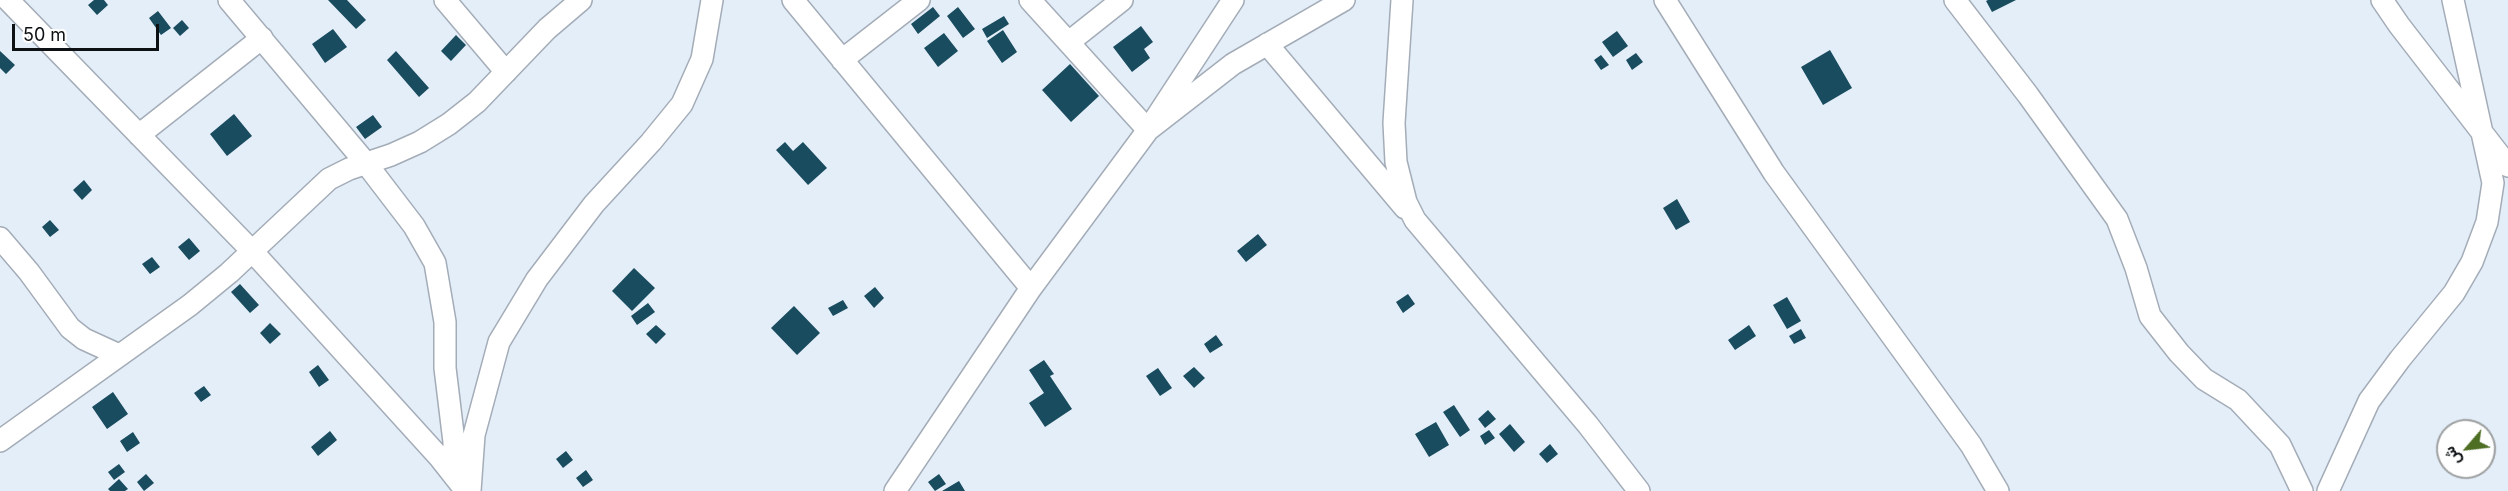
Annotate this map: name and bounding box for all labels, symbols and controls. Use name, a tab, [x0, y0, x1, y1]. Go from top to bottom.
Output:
scale bar	[15, 12, 162, 50]
text: 50 m	[23, 24, 66, 45]
north arrow	[2436, 419, 2496, 479]
text: ش	[2439, 443, 2465, 470]

